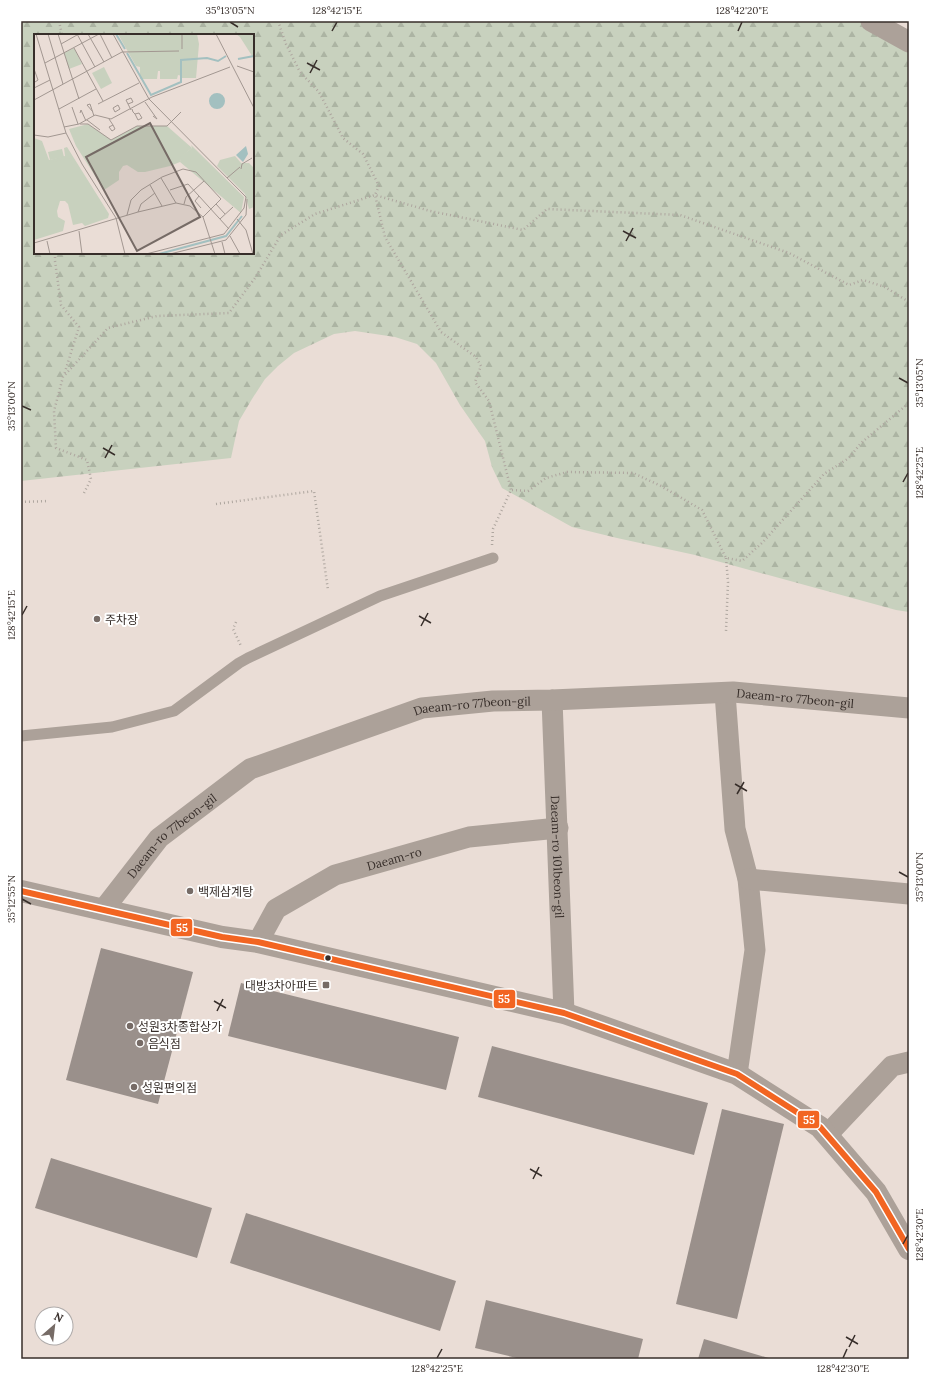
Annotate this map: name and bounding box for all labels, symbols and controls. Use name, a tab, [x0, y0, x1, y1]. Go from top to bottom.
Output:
text: 35°13'05"N	[205, 4, 255, 17]
text: 128°42'15"E	[312, 4, 362, 17]
text: 128°42'20"E	[716, 4, 768, 17]
inset map	[34, 34, 254, 254]
text: 35°13'05"N	[913, 358, 926, 408]
text: 35°13'00"N	[5, 381, 18, 431]
text: 128°42'25"E	[913, 447, 926, 499]
text: 128°42'15"E	[5, 590, 18, 640]
place label: 주차장	[105, 612, 138, 627]
marker: 주차장	[92, 614, 102, 624]
street label: Daeam-ro 77beon-gil	[736, 685, 855, 710]
street label: Daeam-ro 77beon-gil	[411, 693, 531, 718]
street label: Daeam-ro 77beon-gil	[123, 790, 219, 881]
street label: Daeam-ro 101beon-gil	[548, 795, 568, 919]
street label: Daeam-ro	[365, 843, 423, 873]
text: 35°13'00"N	[913, 852, 926, 902]
text: 35°12'55"N	[5, 875, 18, 923]
place label: 백제삼계탕	[198, 884, 253, 899]
marker: 백제삼계탕	[185, 886, 195, 896]
line badge: 55	[170, 918, 193, 937]
text: 55	[176, 921, 188, 935]
unlabelled marker	[323, 953, 333, 963]
place label: 대방3차아파트	[245, 978, 318, 993]
marker: 대방3차아파트	[321, 980, 331, 990]
line badge: 55	[493, 989, 516, 1009]
text: 55	[498, 992, 510, 1006]
place label: 성원3차종합상가	[138, 1019, 222, 1034]
marker: 성원3차종합상가	[125, 1021, 135, 1031]
place label: 음식점	[148, 1036, 181, 1051]
marker: 음식점	[135, 1038, 145, 1048]
place label: 성원편의점	[142, 1080, 197, 1095]
marker: 성원편의점	[129, 1082, 139, 1092]
line badge: 55	[797, 1110, 820, 1129]
text: 55	[803, 1113, 815, 1127]
text: 128°42'30"E	[913, 1209, 926, 1261]
north arrow	[34, 1306, 74, 1346]
text: N	[52, 1309, 66, 1326]
text: 128°42'25"E	[411, 1362, 463, 1375]
text: 128°42'30"E	[817, 1362, 869, 1375]

